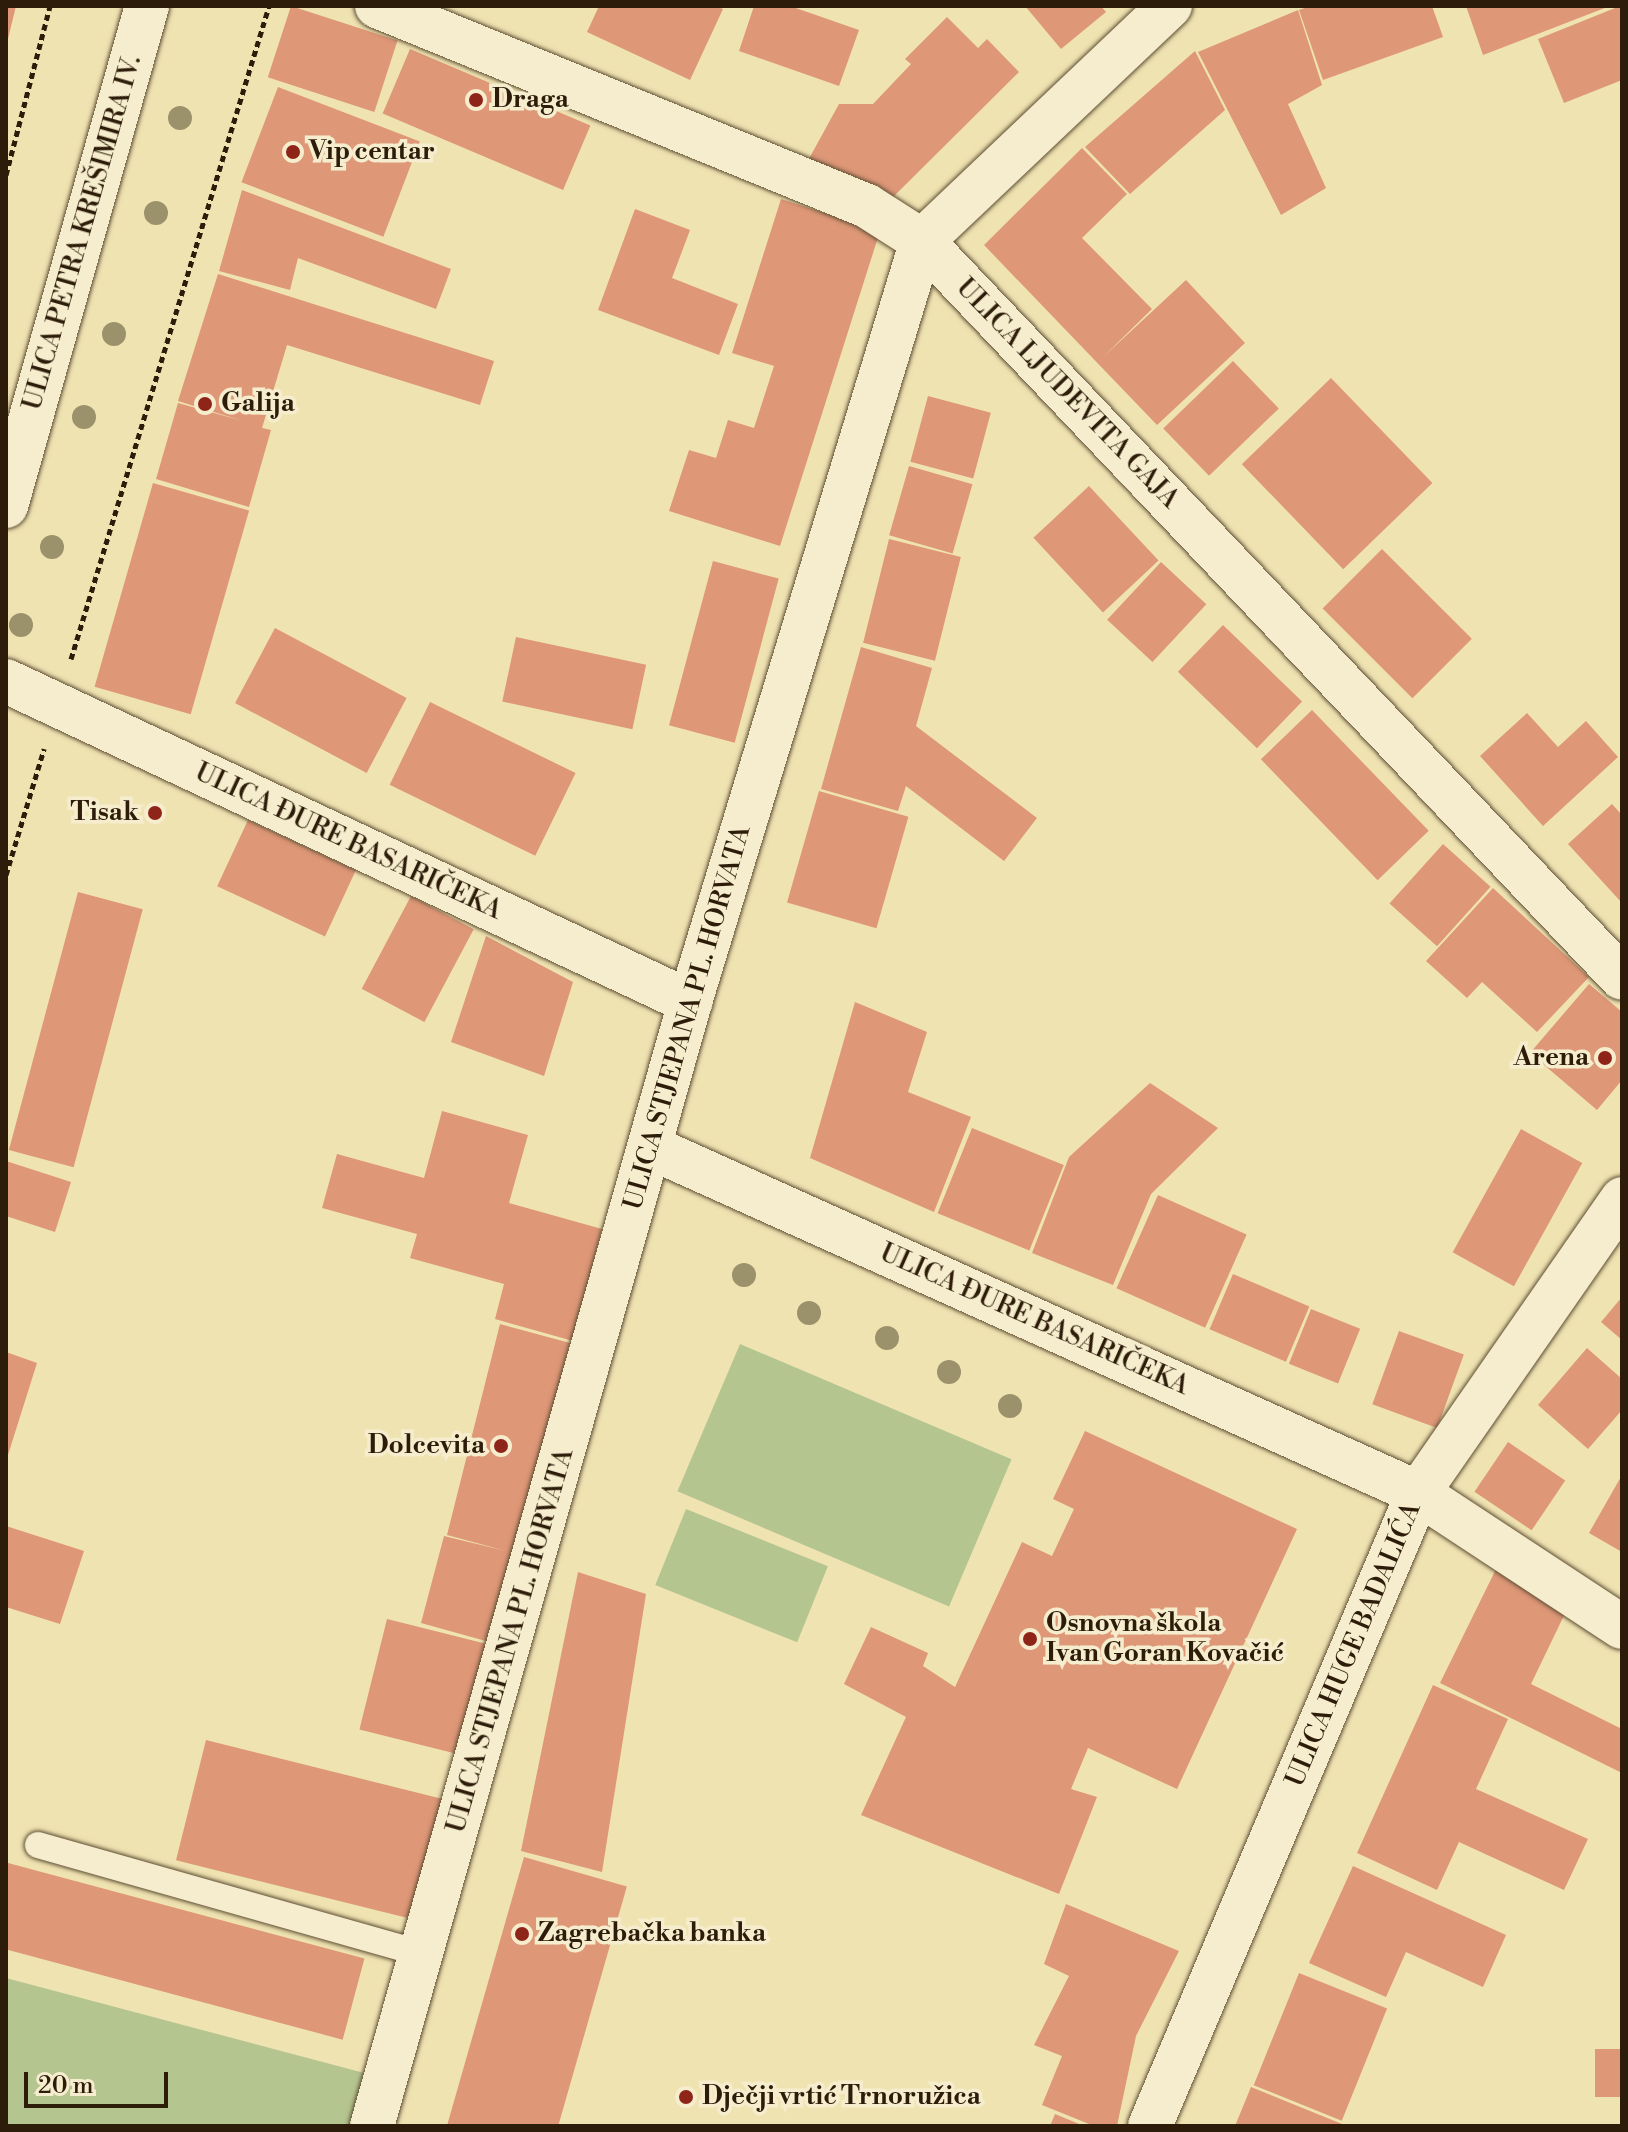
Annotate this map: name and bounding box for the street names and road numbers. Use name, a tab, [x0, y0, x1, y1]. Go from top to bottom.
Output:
street label: ULICA PETRA KREŠIMIRA IV.	[17, 52, 149, 414]
street label: ULICA LJUDEVITA GAJA	[949, 273, 1185, 515]
street label: ULICA ĐURE BASARIČEKA	[190, 757, 506, 927]
street label: ULICA STJEPANA PL. HORVATA	[618, 822, 758, 1214]
street label: ULICA ĐURE BASARIČEKA	[875, 1238, 1193, 1402]
street label: ULICA STJEPANA PL. HORVATA	[441, 1445, 581, 1837]
street label: ULICA HUGE BADALIĆA	[1280, 1498, 1428, 1792]

